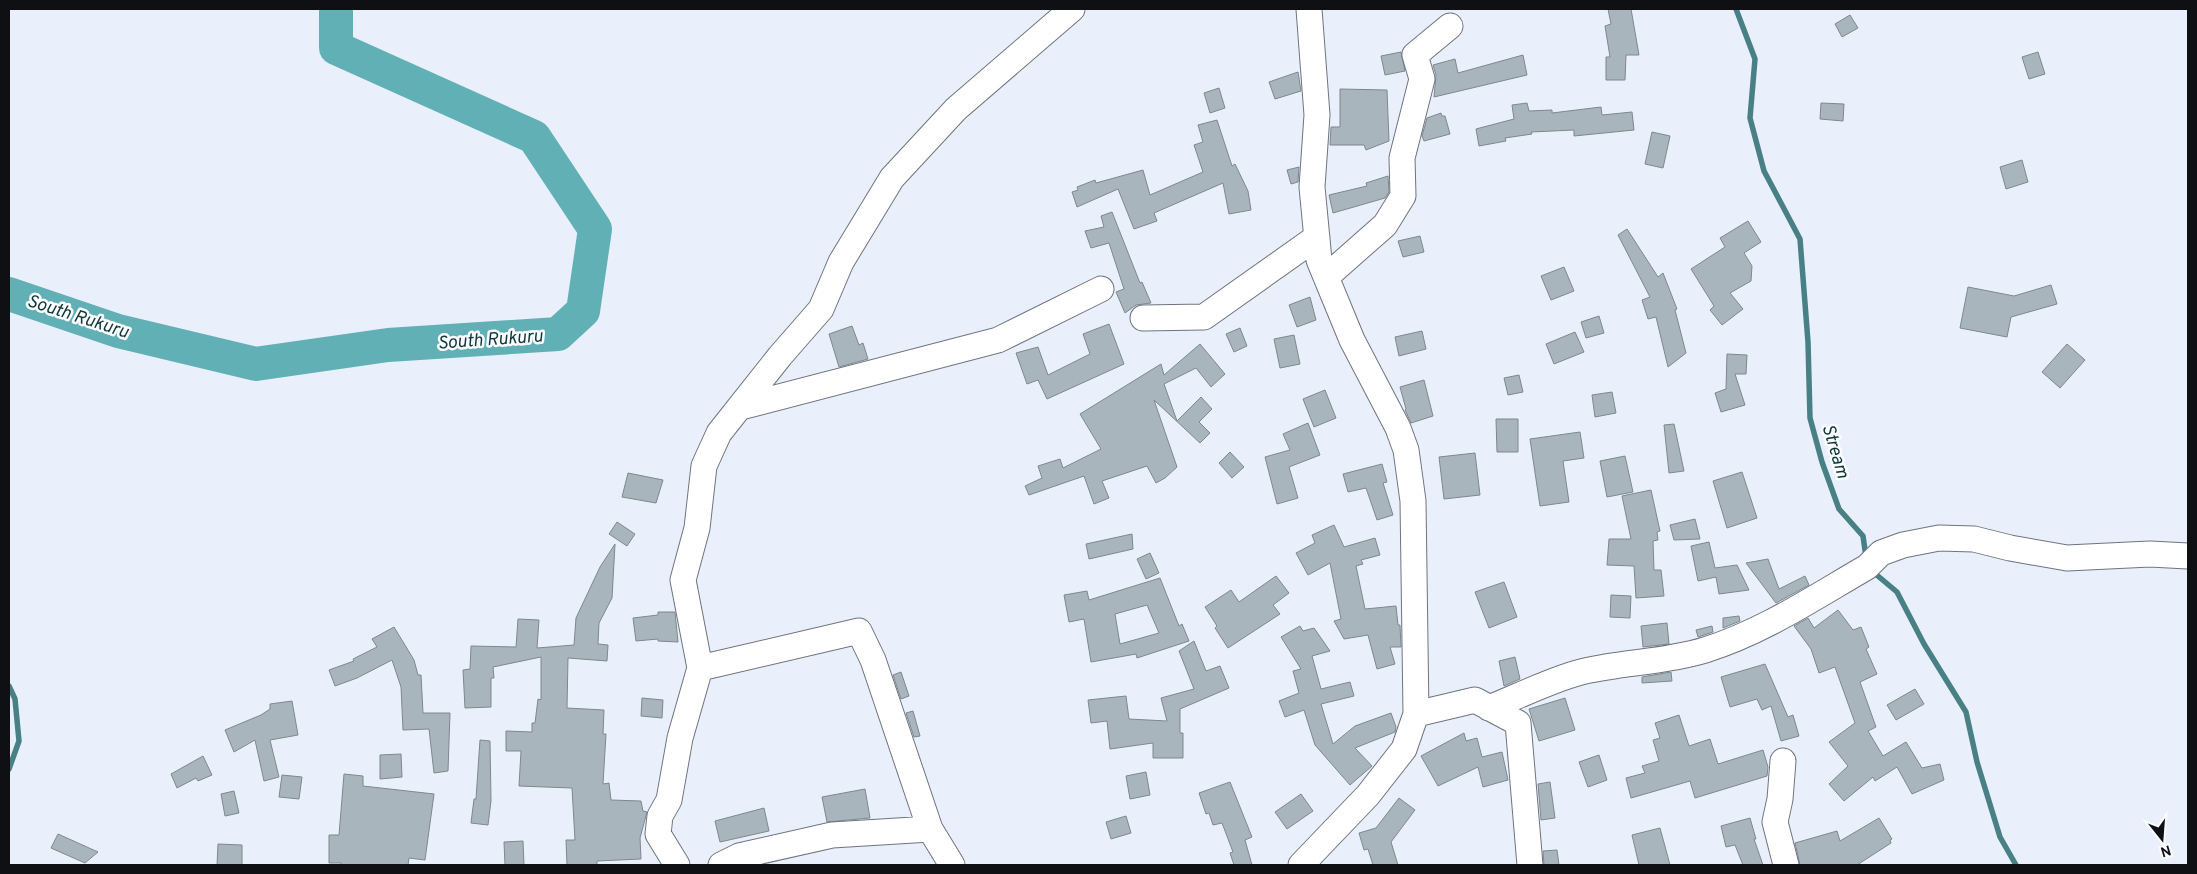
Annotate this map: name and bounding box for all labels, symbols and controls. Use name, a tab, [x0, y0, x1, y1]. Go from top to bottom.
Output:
water label: South Rukuru	[24, 290, 131, 345]
water label: South Rukuru	[437, 325, 544, 356]
water label: Stream	[1815, 422, 1854, 482]
north arrow	[2137, 814, 2187, 864]
text: N	[2158, 840, 2173, 860]

